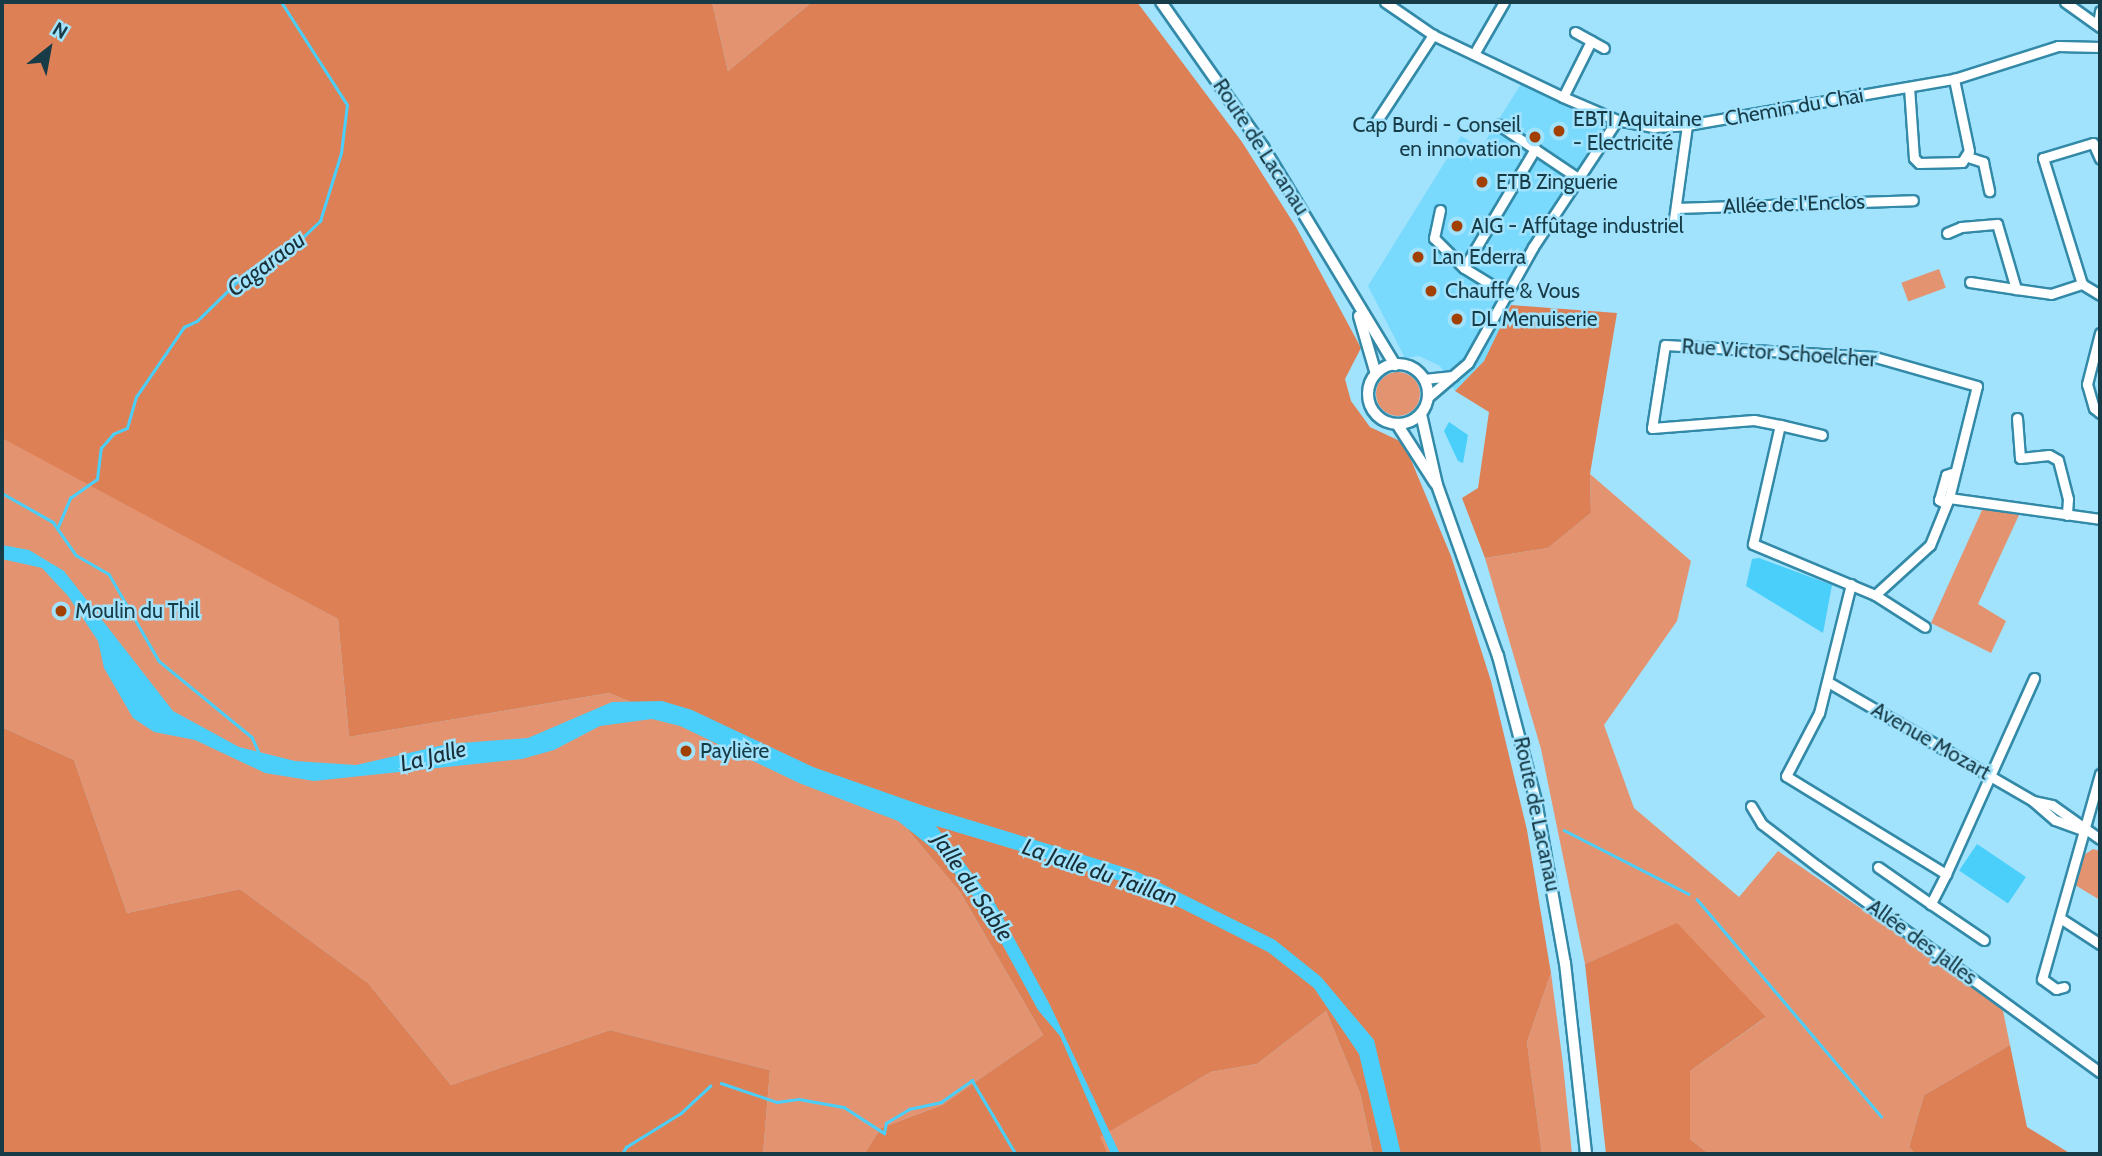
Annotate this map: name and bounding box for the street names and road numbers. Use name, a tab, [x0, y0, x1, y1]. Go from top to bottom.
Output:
street label: Route de Lacanau	[1208, 74, 1314, 220]
street label: Chemin du Chai	[1723, 82, 1865, 132]
street label: Allée de l'Enclos	[1723, 189, 1865, 219]
street label: Rue Victor Schoelcher	[1681, 334, 1877, 372]
street label: Avenue Mozart	[1867, 697, 1995, 785]
street label: Route de Lacanau	[1508, 734, 1566, 894]
street label: Allée des Jalles	[1862, 894, 1982, 990]

